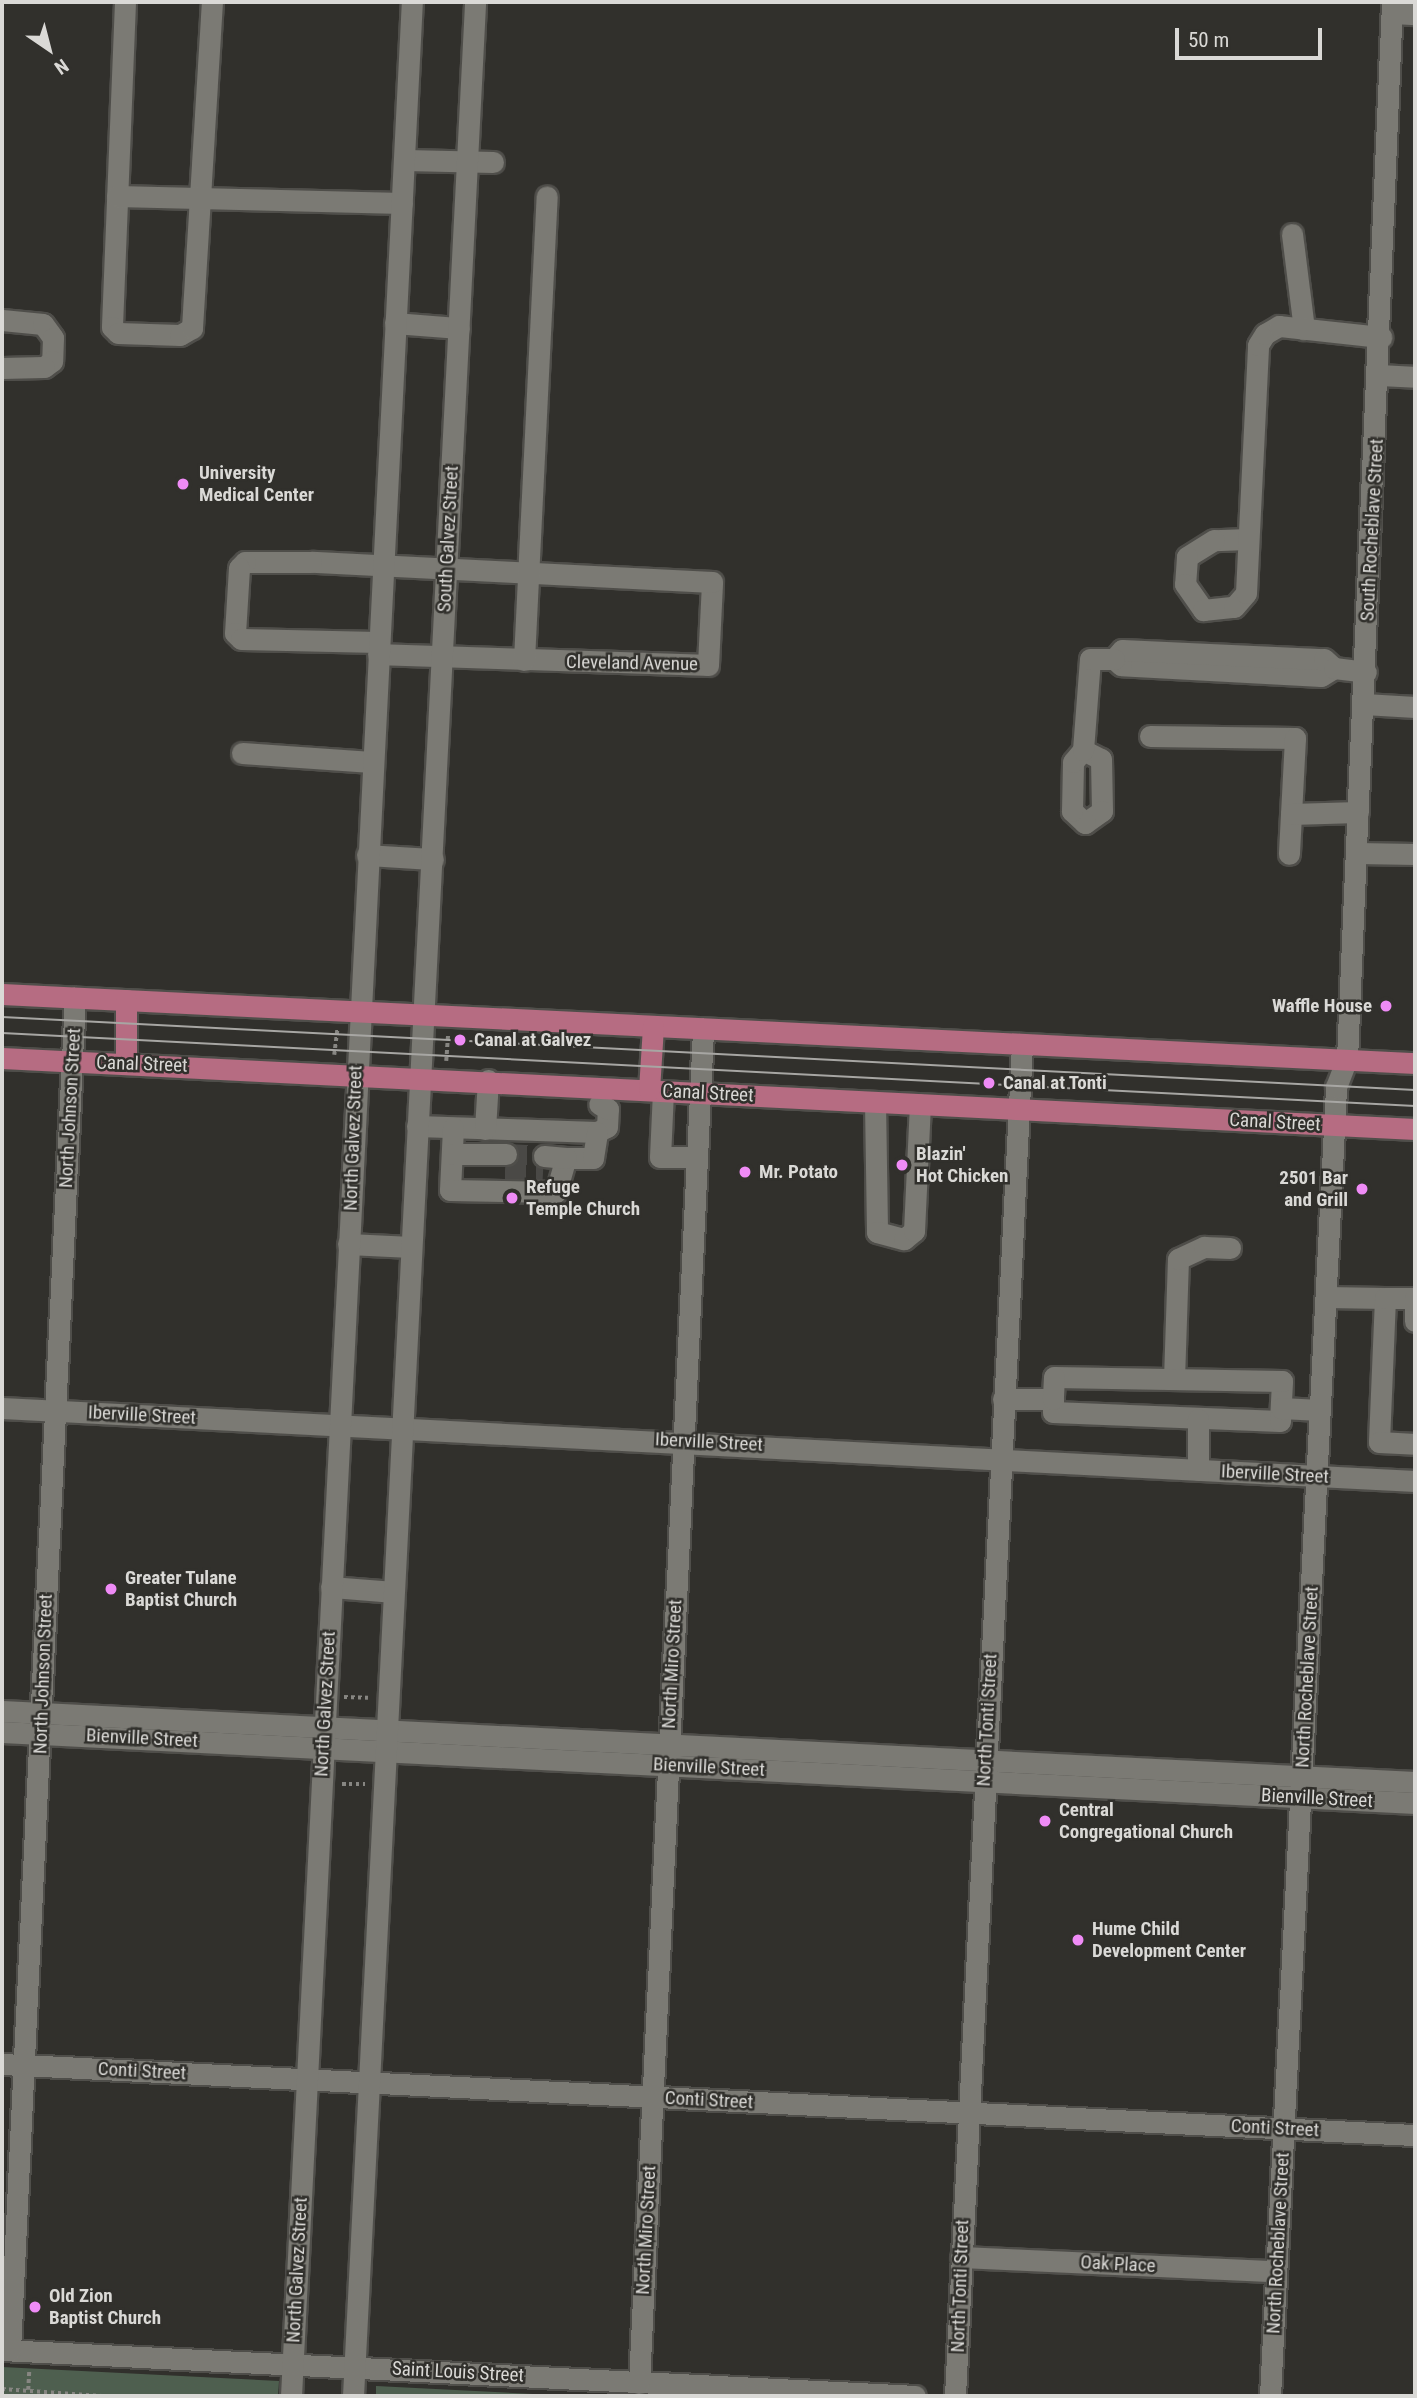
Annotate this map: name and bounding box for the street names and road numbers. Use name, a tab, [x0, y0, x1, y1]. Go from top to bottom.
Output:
street label: South Rocheblave Street	[1356, 438, 1388, 622]
street label: South Galvez Street	[433, 465, 463, 613]
street label: Cleveland Avenue	[566, 650, 698, 676]
street label: North Johnson Street	[54, 1027, 86, 1189]
street label: Canal Street	[96, 1051, 188, 1077]
street label: North Galvez Street	[339, 1065, 367, 1211]
street label: Canal Street	[662, 1079, 754, 1107]
street label: Canal Street	[1229, 1108, 1321, 1136]
street label: Iberville Street	[87, 1401, 197, 1429]
street label: Iberville Street	[654, 1428, 764, 1456]
street label: Iberville Street	[1220, 1460, 1330, 1488]
street label: North Rocheblave Street	[1291, 1586, 1323, 1768]
street label: North Johnson Street	[29, 1594, 57, 1754]
street label: North Miro Street	[657, 1599, 687, 1729]
street label: North Galvez Street	[310, 1631, 340, 1777]
street label: North Tonti Street	[972, 1653, 1002, 1787]
street label: Bienville Street	[86, 1724, 198, 1752]
street label: Bienville Street	[653, 1753, 765, 1781]
street label: Bienville Street	[1261, 1784, 1373, 1812]
street label: Conti Street	[97, 2057, 187, 2085]
street label: Conti Street	[664, 2086, 754, 2114]
street label: Conti Street	[1230, 2114, 1320, 2142]
street label: North Rocheblave Street	[1262, 2152, 1294, 2334]
street label: North Miro Street	[631, 2165, 661, 2295]
street label: North Galvez Street	[282, 2197, 312, 2343]
street label: North Tonti Street	[946, 2219, 974, 2353]
street label: Oak Place	[1080, 2251, 1156, 2277]
street label: Saint Louis Street	[391, 2357, 525, 2387]

